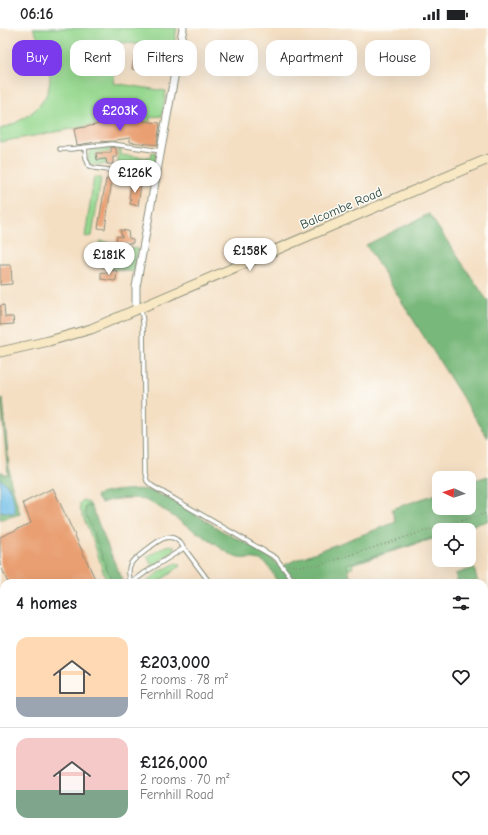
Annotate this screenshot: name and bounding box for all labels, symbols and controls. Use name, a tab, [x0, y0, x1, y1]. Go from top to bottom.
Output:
text: 06:16	[20, 5, 53, 23]
chip: Buy	[12, 40, 62, 76]
chip: Rent	[70, 40, 125, 76]
chip: Filters	[133, 40, 197, 76]
chip: New	[205, 40, 258, 76]
chip: Apartment	[266, 40, 357, 76]
chip: House	[365, 40, 430, 76]
pin: £203K	[92, 98, 148, 132]
text: £203K	[102, 103, 138, 118]
pin: £126K	[107, 160, 163, 194]
text: £126K	[118, 165, 152, 180]
street label: Balcombe Road	[298, 184, 384, 232]
pin: £158K	[222, 238, 278, 272]
pin: £181K	[81, 242, 137, 276]
text: £158K	[233, 243, 267, 258]
text: £181K	[93, 247, 125, 262]
north arrow	[432, 471, 476, 515]
map controls	[432, 471, 476, 567]
button: locate	[432, 523, 476, 567]
icon: filters	[450, 592, 472, 614]
text: 4 homes	[16, 594, 77, 613]
icon: home	[48, 653, 96, 701]
text: £203,000	[140, 653, 210, 672]
icon: heart	[450, 666, 472, 688]
text: 2 rooms · 78 m²	[140, 672, 228, 687]
text: Fernhill Road	[140, 687, 214, 702]
text: £126,000	[140, 753, 208, 772]
icon: home	[48, 754, 96, 802]
icon: heart	[450, 767, 472, 789]
text: 2 rooms · 70 m²	[140, 772, 229, 787]
text: Fernhill Road	[140, 787, 214, 802]

